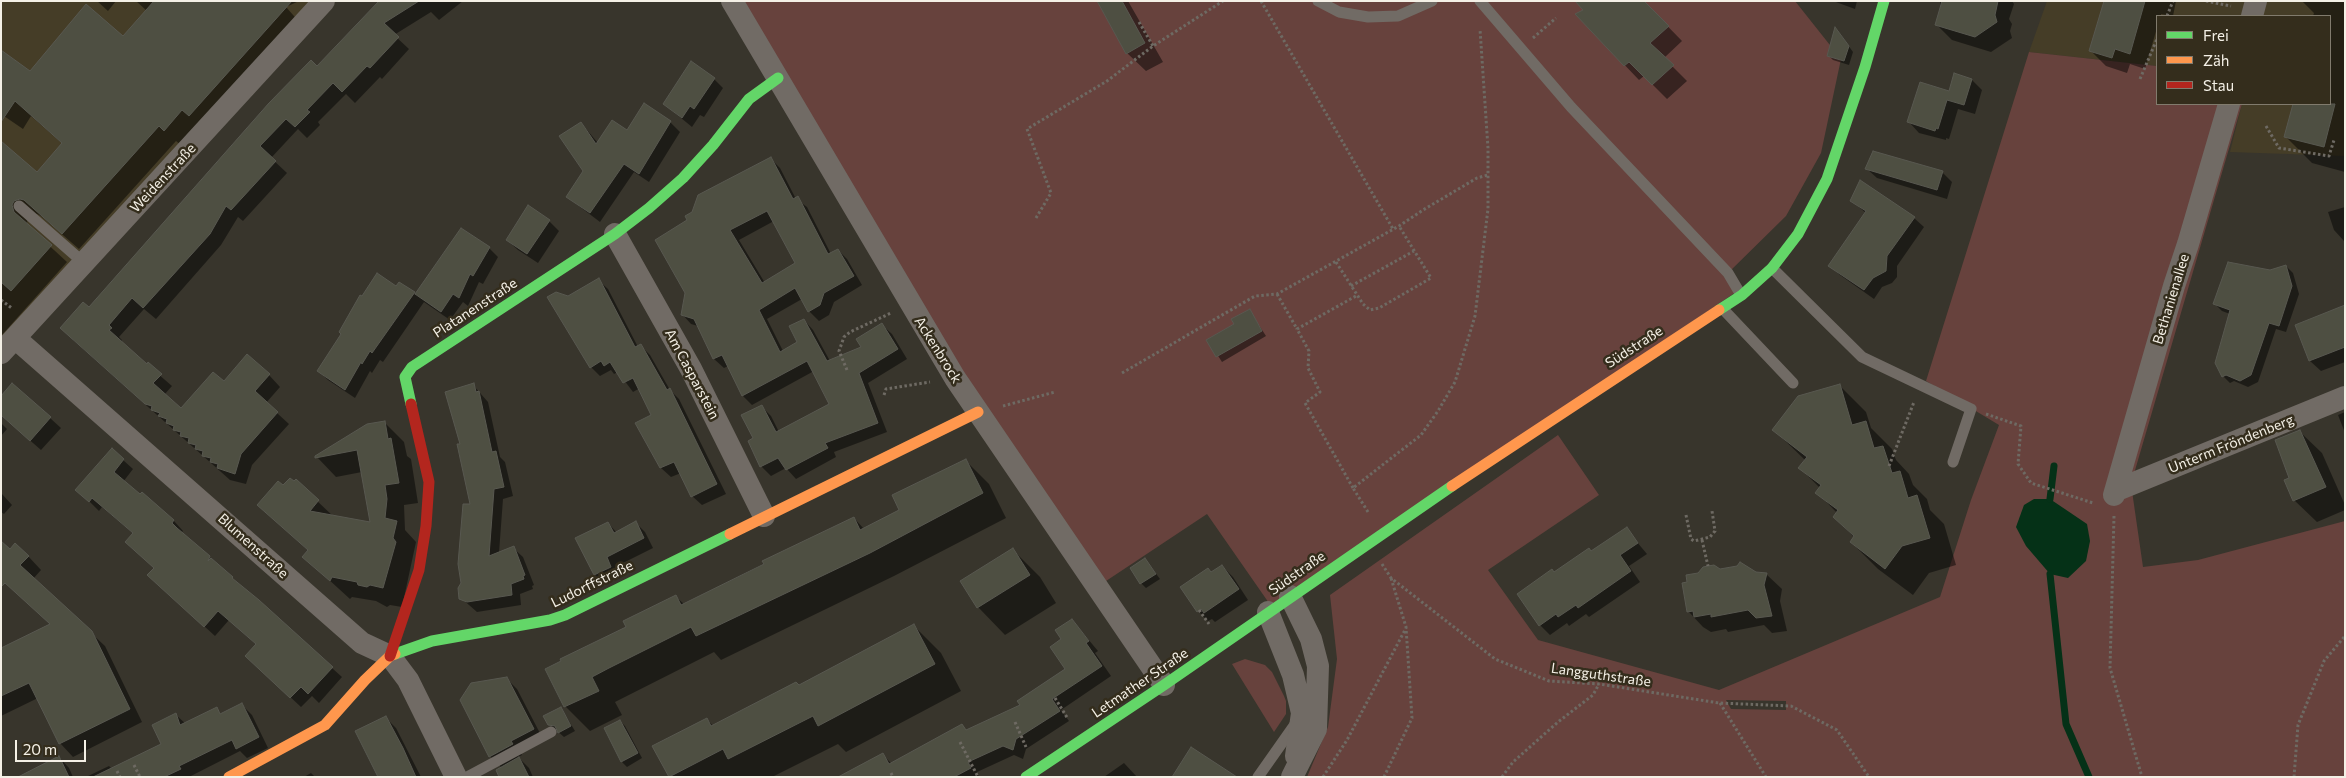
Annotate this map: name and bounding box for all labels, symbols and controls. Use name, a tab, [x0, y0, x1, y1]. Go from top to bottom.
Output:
legend	[2156, 15, 2331, 105]
text: Frei	[2203, 26, 2229, 44]
text: Zäh	[2203, 51, 2229, 69]
text: Stau	[2203, 76, 2234, 94]
street label: Weidenstraße	[127, 140, 199, 216]
street label: Bethanienallee	[2149, 252, 2193, 346]
street label: Platanenstraße	[430, 275, 520, 341]
street label: Ackenbrock	[911, 314, 965, 386]
street label: Südstraße	[1602, 322, 1666, 372]
street label: Am Casparstein	[661, 326, 723, 422]
street label: Unterm Fröndenberg	[2166, 411, 2296, 477]
street label: Blumenstraße	[214, 510, 292, 582]
street label: Südstraße	[1266, 548, 1328, 598]
street label: Ludorffstraße	[548, 557, 636, 611]
street label: Letmather Straße	[1089, 645, 1191, 721]
street label: Langguthstraße	[1550, 660, 1652, 690]
scale bar	[18, 730, 89, 762]
text: 20 m	[23, 740, 57, 758]

